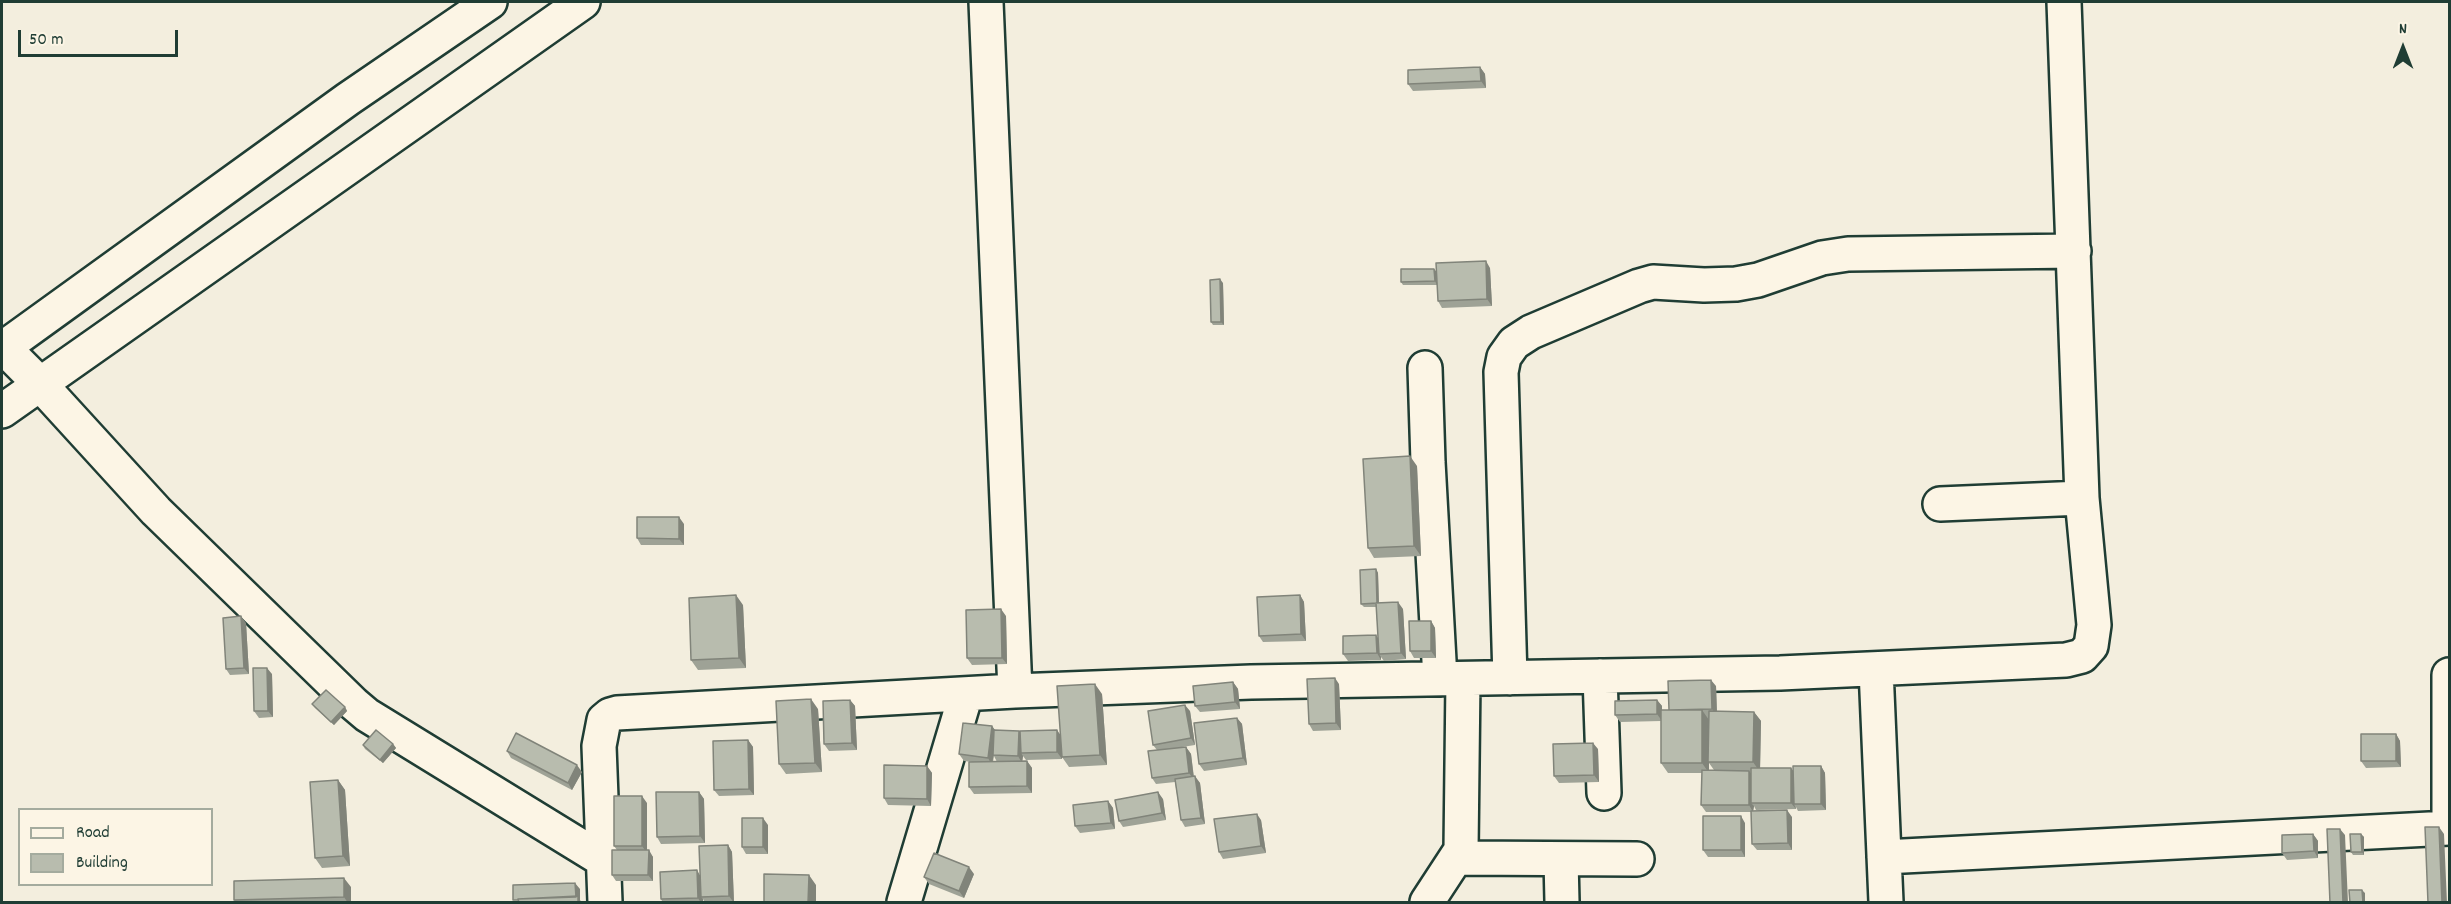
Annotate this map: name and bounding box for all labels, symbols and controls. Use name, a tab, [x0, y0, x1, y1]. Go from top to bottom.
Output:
scale bar	[21, 18, 182, 56]
north arrow	[2373, 18, 2433, 78]
text: N	[2399, 18, 2407, 41]
text: 50 m	[29, 28, 64, 53]
legend	[18, 808, 213, 886]
text: Road	[76, 821, 110, 846]
text: Building	[76, 851, 128, 876]

